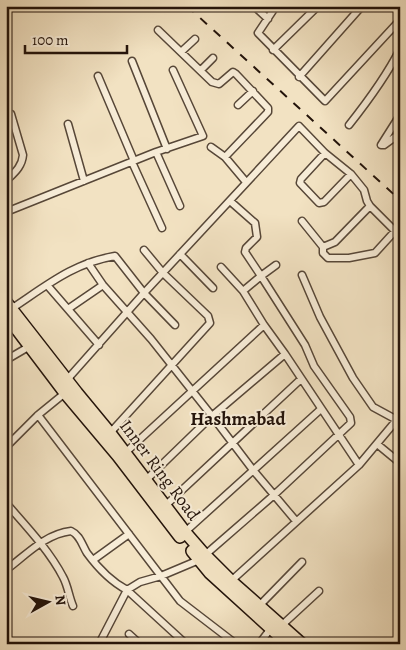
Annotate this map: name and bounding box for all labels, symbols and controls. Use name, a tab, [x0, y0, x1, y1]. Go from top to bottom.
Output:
scale bar	[25, 22, 128, 54]
text: 100 m	[32, 30, 69, 50]
district label: Hashmabad	[190, 406, 286, 432]
street label: Inner Ring Road	[114, 415, 206, 526]
north arrow	[22, 578, 72, 628]
text: N	[50, 594, 70, 607]

